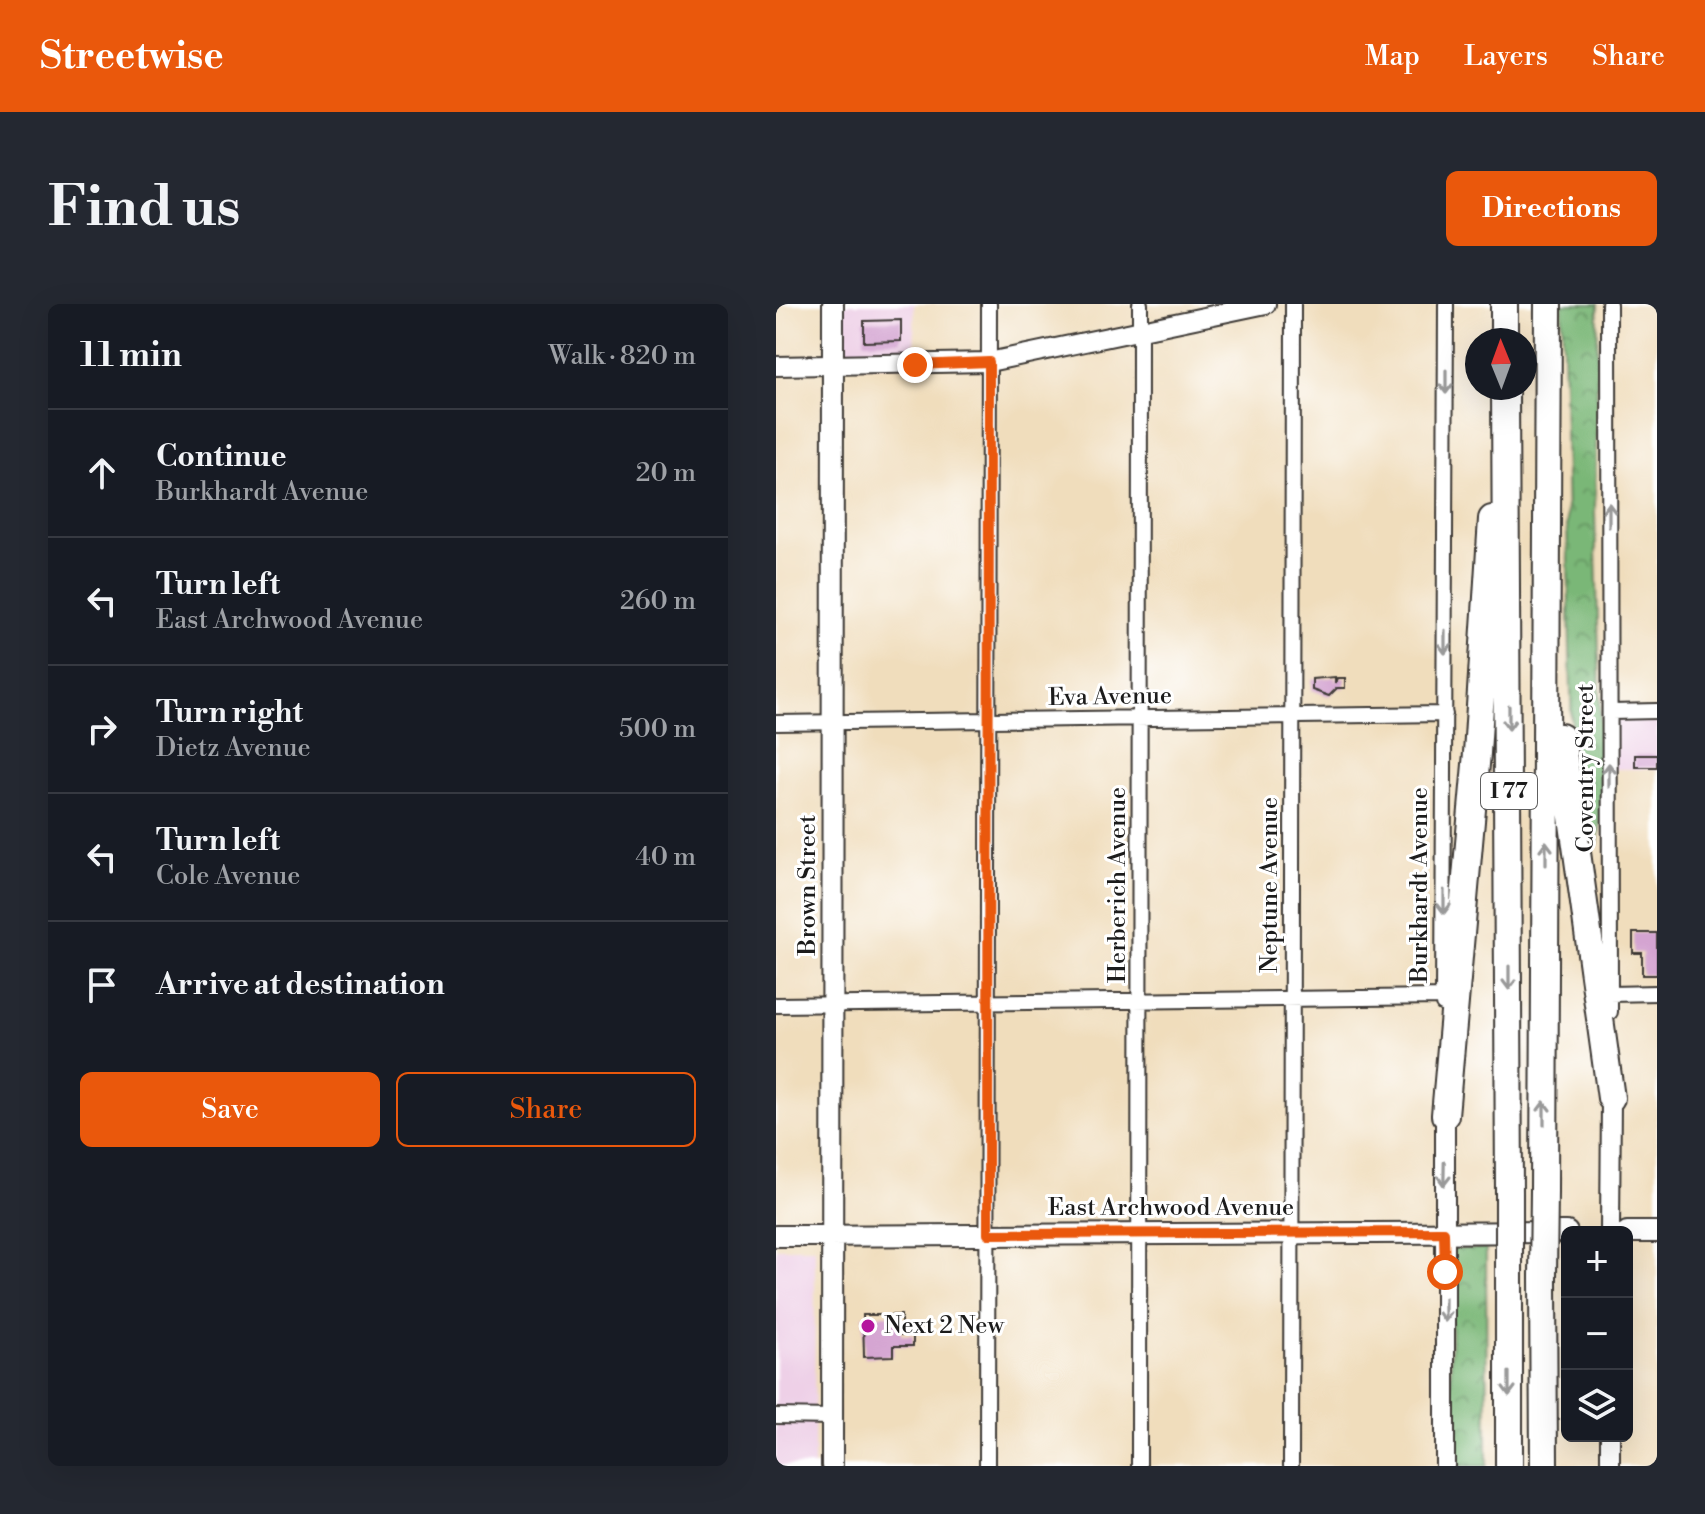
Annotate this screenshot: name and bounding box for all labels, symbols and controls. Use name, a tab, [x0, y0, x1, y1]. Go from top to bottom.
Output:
text: Streetwise	[40, 33, 224, 80]
text: Map	[1365, 39, 1420, 74]
text: Layers	[1464, 39, 1548, 74]
text: Share	[1592, 39, 1665, 74]
button: Directions	[1446, 171, 1657, 246]
text: Find us	[48, 173, 241, 243]
north arrow	[1465, 328, 1537, 400]
text: 11 min	[80, 335, 182, 377]
text: Walk · 820 m	[549, 340, 696, 372]
route end	[897, 347, 933, 383]
one-way arrow	[1438, 368, 1454, 395]
text: Continue	[156, 438, 287, 476]
icon: ahead	[80, 451, 124, 495]
text: 20 m	[636, 457, 696, 489]
text: Burkhardt Avenue	[156, 476, 368, 508]
one-way arrow	[1601, 502, 1617, 529]
text: Turn left	[156, 566, 280, 604]
icon: left	[80, 579, 124, 623]
text: 260 m	[620, 585, 696, 617]
text: East Archwood Avenue	[156, 604, 423, 636]
one-way arrow	[1437, 628, 1453, 655]
street label: Eva Avenue	[1048, 681, 1172, 713]
street label: Coventry Street	[1571, 683, 1601, 853]
text: Turn right	[156, 694, 303, 732]
one-way arrow	[1501, 704, 1517, 731]
icon: right	[80, 707, 124, 751]
text: 500 m	[619, 713, 696, 745]
text: Dietz Avenue	[156, 732, 311, 764]
one-way arrow	[1602, 762, 1617, 789]
road number: I 77	[1481, 773, 1537, 809]
street label: Herberich Avenue	[1103, 787, 1133, 983]
street label: Burkhardt Avenue	[1405, 787, 1435, 984]
street label: Neptune Avenue	[1255, 797, 1285, 973]
street label: Brown Street	[793, 814, 823, 956]
text: Turn left	[156, 822, 280, 860]
icon: left	[80, 835, 124, 879]
one-way arrow	[1538, 840, 1554, 867]
text: 40 m	[635, 841, 696, 873]
text: Cole Avenue	[156, 860, 300, 892]
one-way arrow	[1436, 888, 1452, 915]
icon: arrive	[80, 963, 124, 1007]
one-way arrow	[1501, 964, 1517, 991]
text: Arrive at destination	[156, 966, 445, 1004]
button: Save	[80, 1072, 380, 1147]
button: Share	[396, 1072, 696, 1147]
one-way arrow	[1536, 1100, 1552, 1127]
one-way arrow	[1436, 1160, 1452, 1187]
street label: East Archwood Avenue	[1048, 1193, 1294, 1223]
map controls	[1561, 1226, 1633, 1442]
button: +	[1561, 1226, 1633, 1298]
route start	[1427, 1254, 1463, 1290]
one-way arrow	[1437, 1296, 1453, 1323]
button: −	[1561, 1298, 1633, 1370]
place label: Next 2 New	[884, 1311, 1005, 1341]
marker: Next 2 New	[859, 1317, 877, 1335]
one-way arrow	[1501, 1370, 1517, 1397]
button: layers	[1561, 1370, 1633, 1442]

